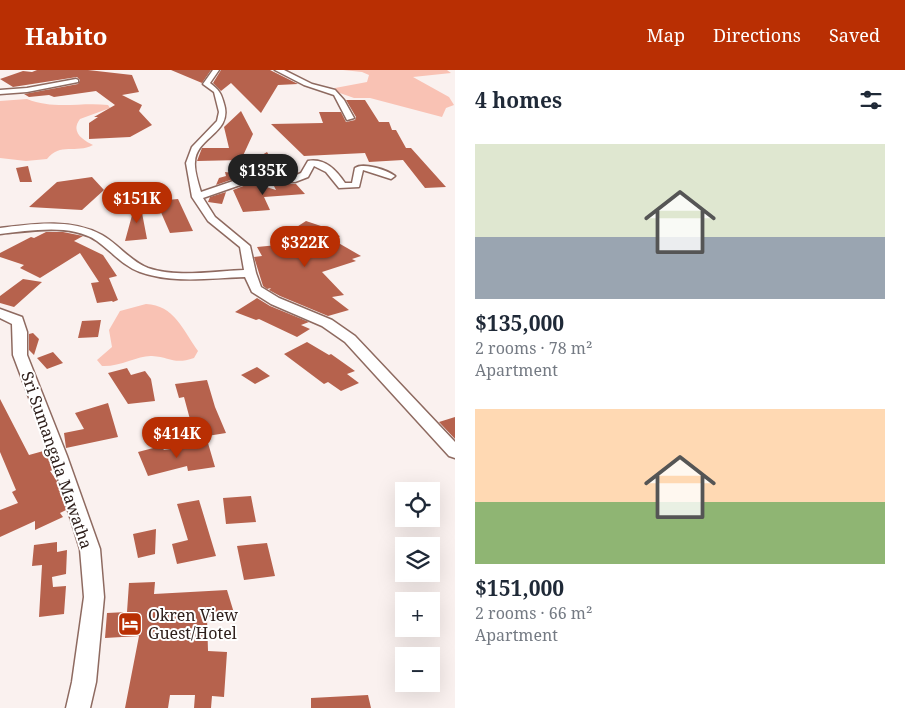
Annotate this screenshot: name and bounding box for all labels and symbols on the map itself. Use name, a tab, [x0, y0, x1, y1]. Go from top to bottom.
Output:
pin: $135K	[228, 154, 298, 196]
pin: $151K	[102, 182, 172, 224]
pin: $322K	[270, 226, 340, 268]
street label: Sri Sumangala Mawatha	[16, 368, 98, 552]
pin: $414K	[142, 416, 212, 459]
place label: Okren View Guest/Hotel	[148, 604, 238, 644]
hotel icon: Okren View Guest/Hotel	[117, 611, 143, 637]

